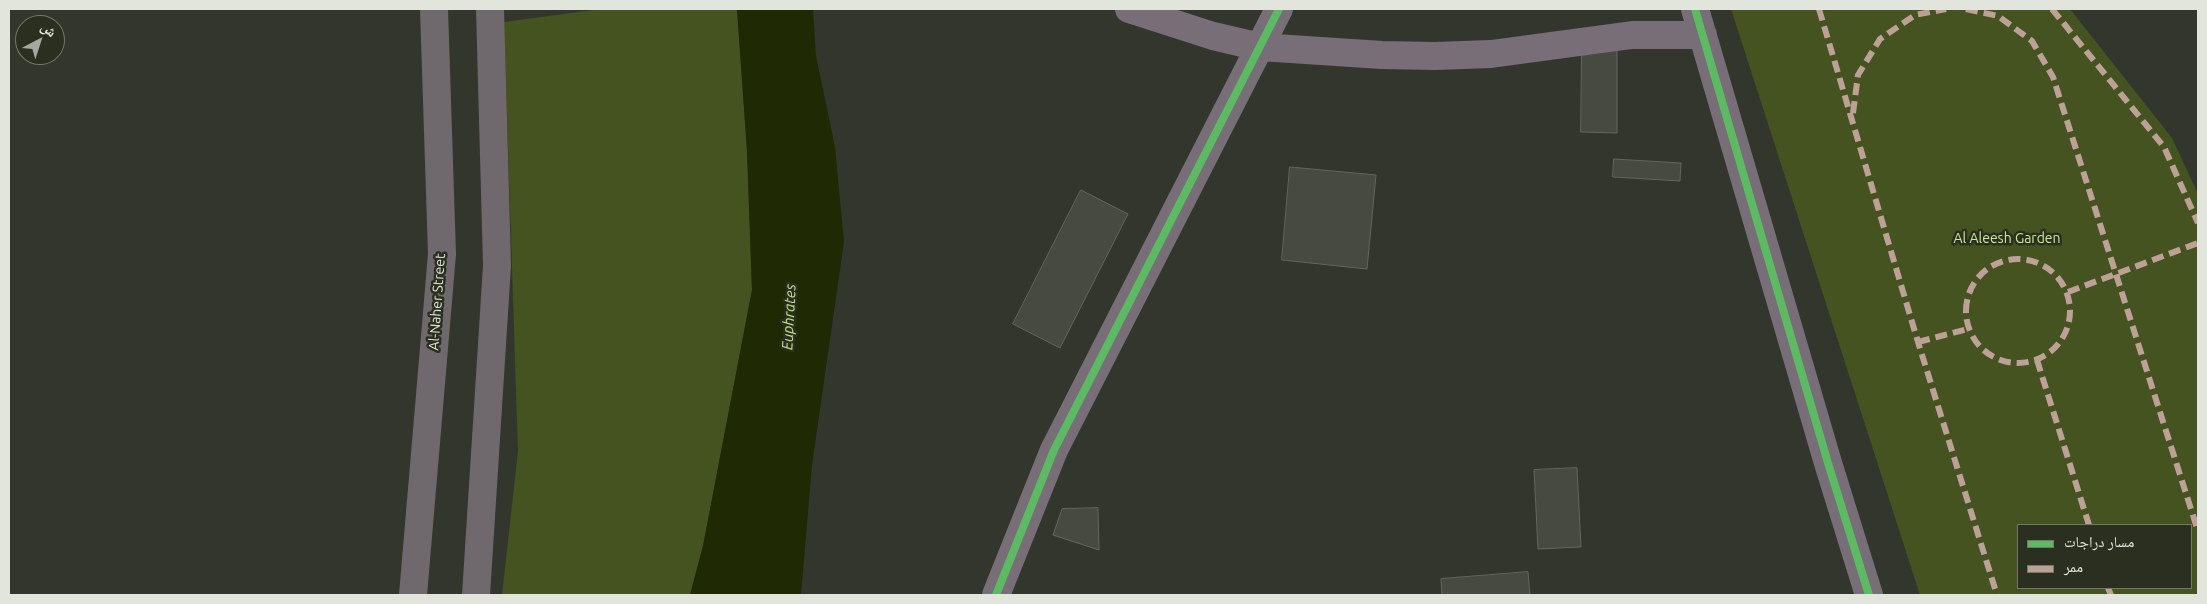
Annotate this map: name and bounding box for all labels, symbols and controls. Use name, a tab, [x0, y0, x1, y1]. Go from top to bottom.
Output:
north arrow	[15, 15, 65, 65]
text: ش	[38, 18, 60, 40]
park label: Al Aleesh Garden	[1953, 230, 2061, 246]
street label: Al-Naher Street	[425, 253, 449, 351]
water label: Euphrates	[778, 284, 800, 350]
legend	[2017, 524, 2192, 589]
text: مسار دراجات	[2064, 533, 2134, 550]
text: ممر	[2064, 558, 2083, 575]

